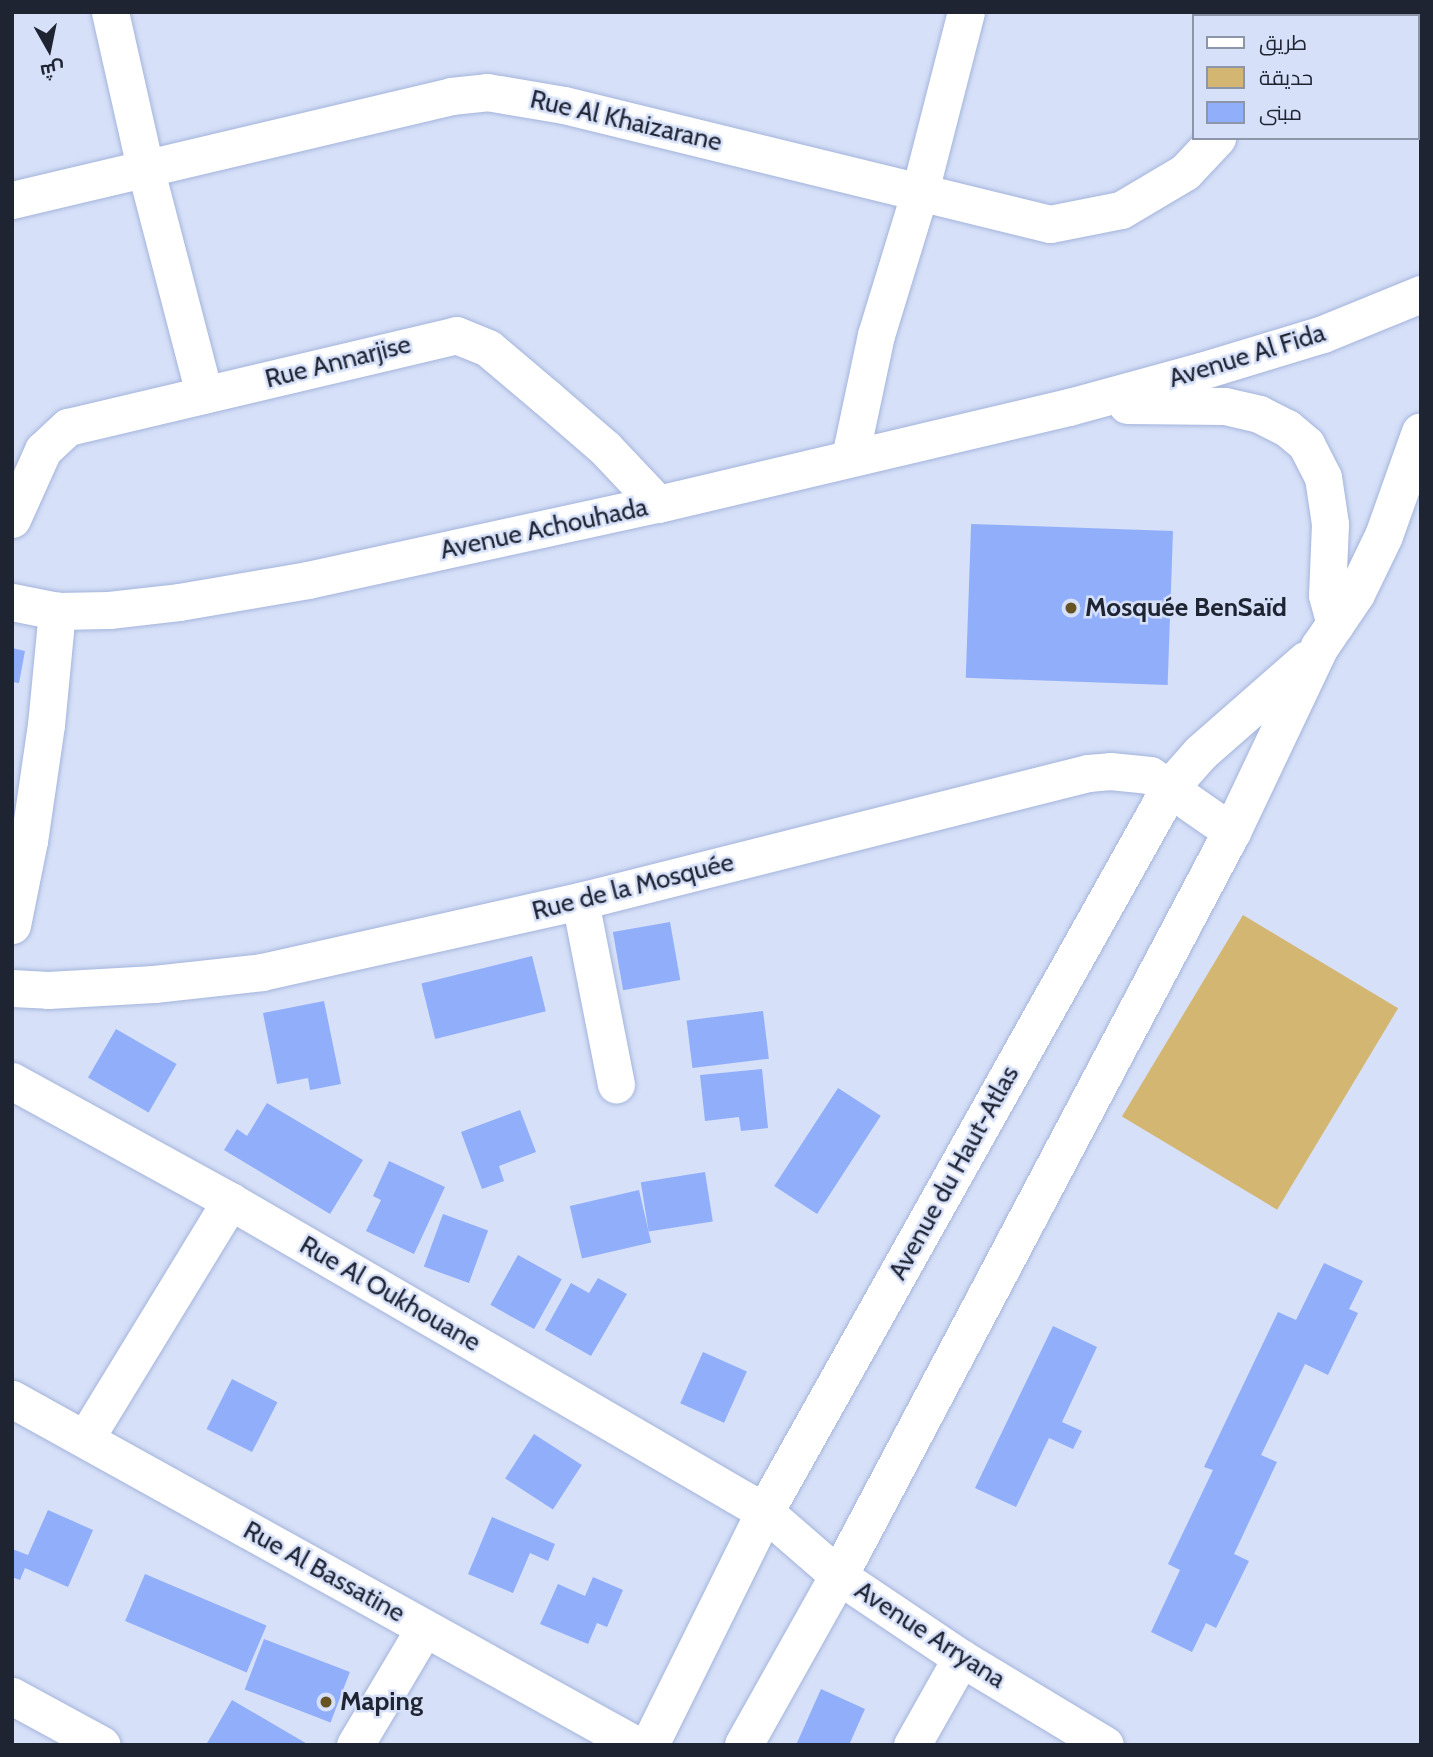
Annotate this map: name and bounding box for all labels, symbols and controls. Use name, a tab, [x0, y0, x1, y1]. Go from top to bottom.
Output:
north arrow	[14, 14, 84, 84]
legend	[1192, 14, 1419, 140]
text: طريق	[1259, 30, 1307, 55]
text: ش	[39, 57, 66, 84]
text: حديقة	[1259, 65, 1313, 90]
street label: Rue Al Khaizarane	[527, 84, 725, 158]
text: مبنى	[1259, 100, 1302, 125]
street label: Avenue Al Fida	[1165, 317, 1329, 395]
street label: Rue Annarjise	[262, 329, 414, 395]
street label: Avenue Achouhada	[437, 492, 651, 566]
place label: Mosquée BenSaïd	[1085, 592, 1287, 624]
marker: Mosquée BenSaïd	[1063, 600, 1079, 616]
street label: Rue de la Mosquée	[529, 847, 737, 927]
street label: Avenue du Haut-Atlas	[882, 1061, 1026, 1285]
street label: Rue Al Oukhouane	[294, 1230, 486, 1358]
street label: Rue Al Bassatine	[238, 1515, 410, 1629]
street label: Avenue Arryana	[849, 1575, 1011, 1695]
place label: Maping	[340, 1686, 423, 1718]
marker: Maping	[318, 1694, 334, 1710]

